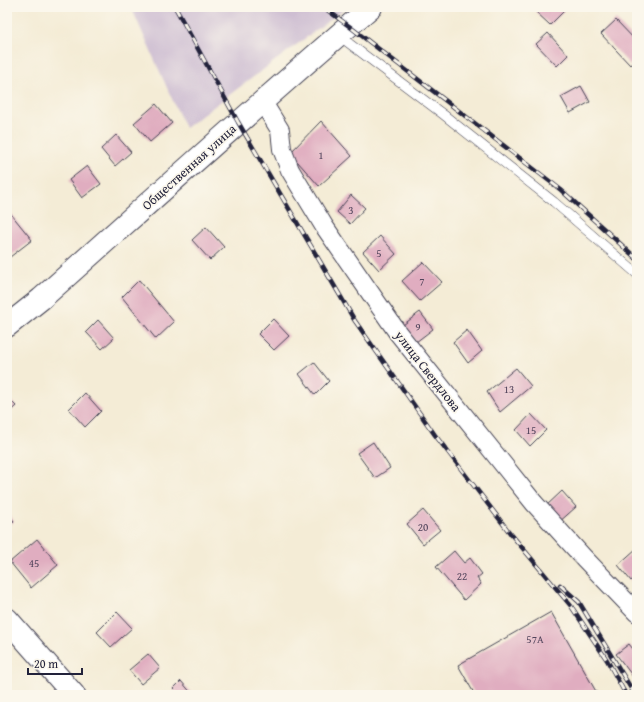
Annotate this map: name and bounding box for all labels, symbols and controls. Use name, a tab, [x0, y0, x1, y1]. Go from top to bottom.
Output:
street label: Общественная улица	[138, 119, 241, 215]
house number: 1	[318, 147, 324, 163]
house number: 3	[348, 202, 354, 218]
house number: 5	[376, 245, 382, 261]
house number: 7	[419, 273, 425, 289]
house number: 9	[415, 319, 421, 335]
street label: улица Свердлова	[390, 326, 466, 416]
house number: 13	[504, 381, 514, 397]
house number: 15	[526, 422, 536, 438]
house number: 20	[418, 519, 428, 535]
house number: 45	[29, 555, 39, 571]
house number: 22	[457, 568, 467, 584]
house number: 57А	[526, 631, 544, 647]
scale bar	[28, 650, 82, 676]
text: 20 m	[34, 655, 58, 672]

